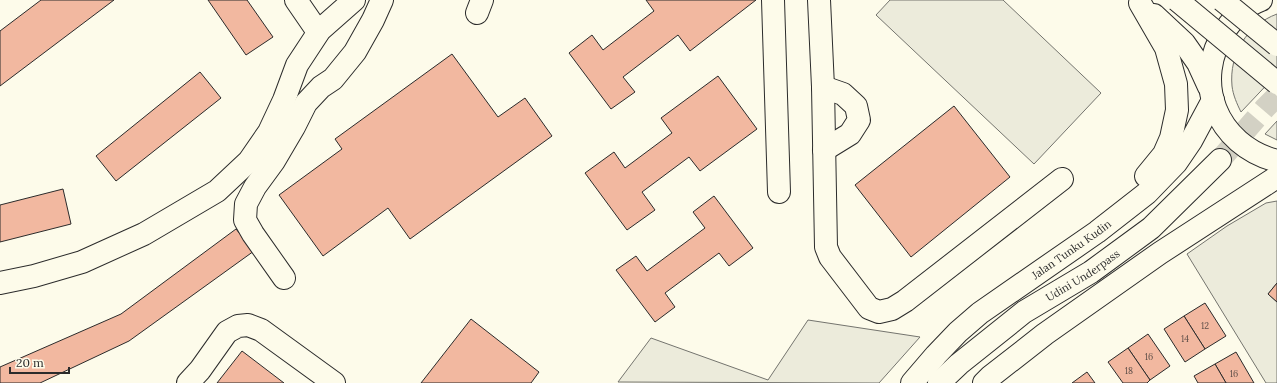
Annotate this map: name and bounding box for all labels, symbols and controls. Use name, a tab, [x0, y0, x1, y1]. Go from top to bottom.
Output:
street label: Jalan Tunku Kudin	[1028, 217, 1114, 283]
street label: Udini Underpass	[1043, 246, 1122, 304]
house number: 12	[1201, 320, 1209, 331]
house number: 14	[1181, 333, 1189, 344]
scale bar	[10, 349, 69, 375]
house number: 16	[1145, 351, 1153, 362]
text: 20 m	[16, 355, 44, 370]
house number: 18	[1125, 365, 1133, 376]
house number: 16	[1230, 368, 1238, 379]

